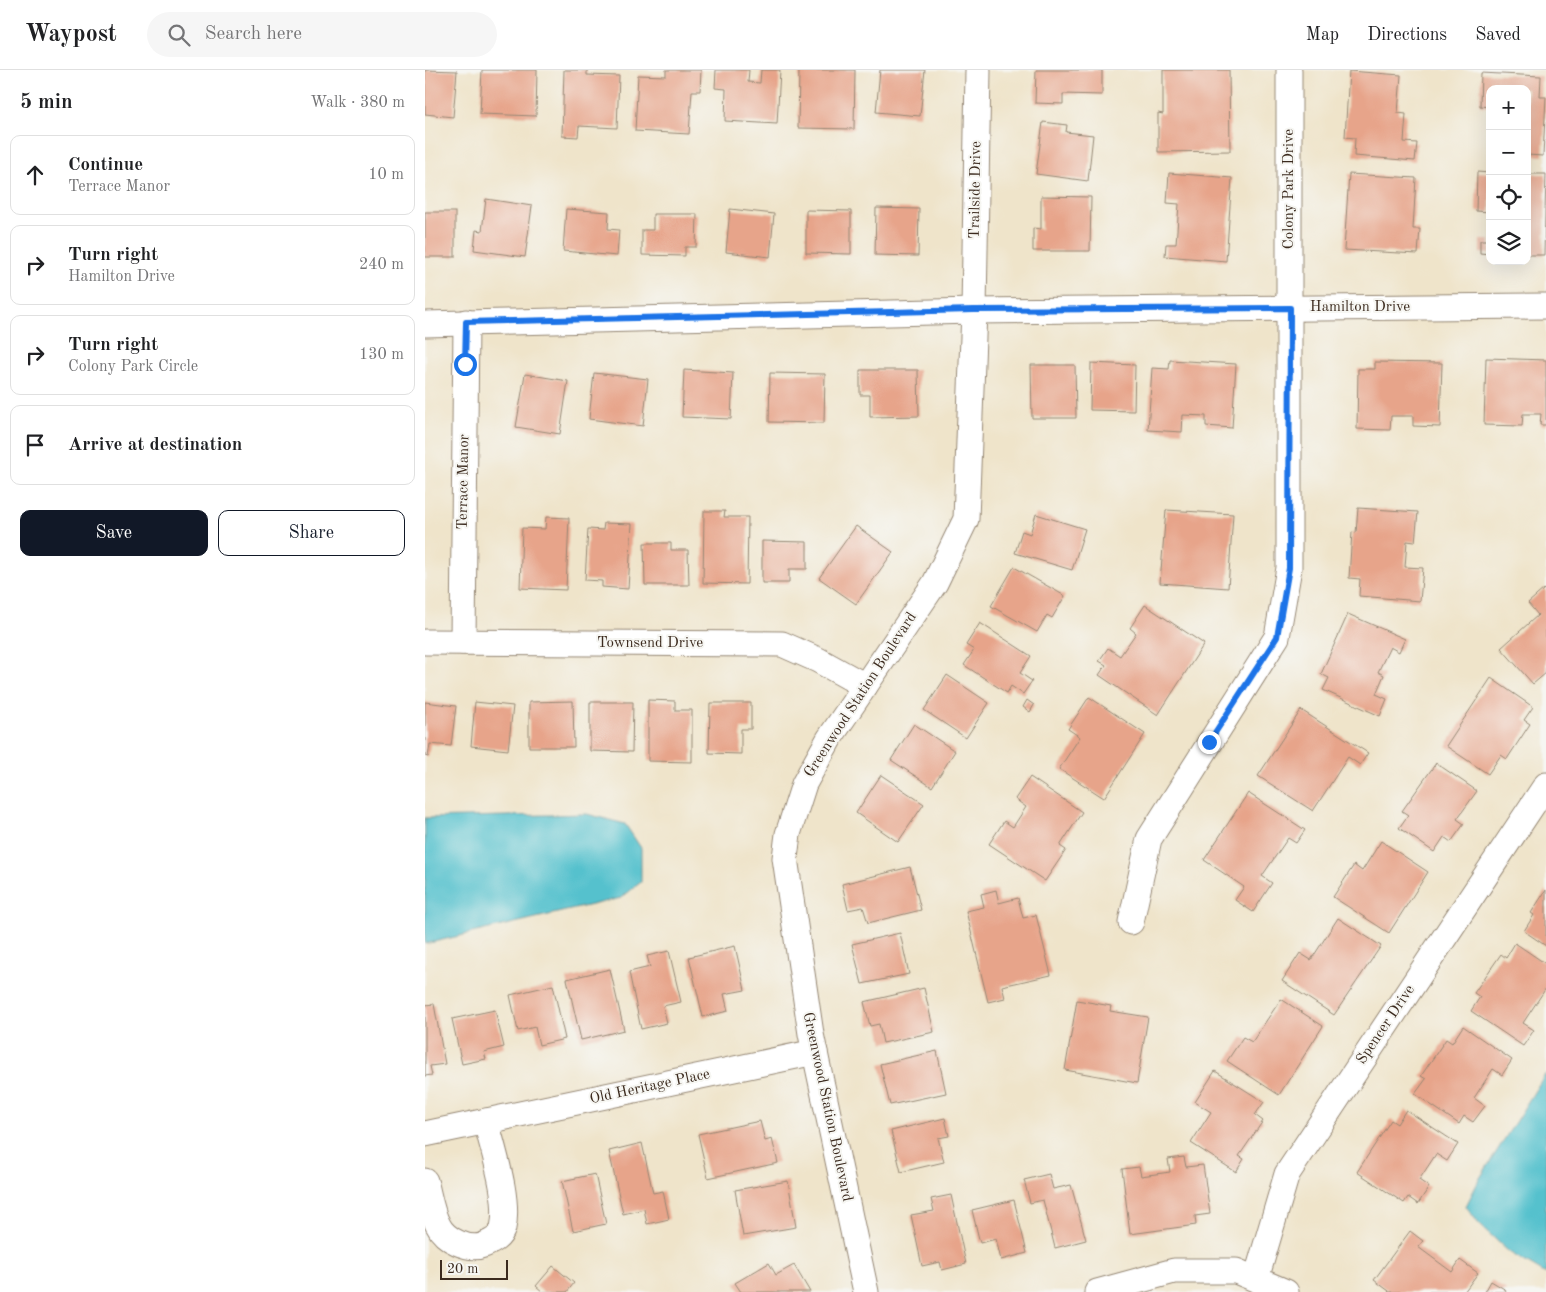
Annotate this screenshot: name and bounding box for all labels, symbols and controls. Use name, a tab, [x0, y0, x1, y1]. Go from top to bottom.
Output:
search box	[147, 12, 497, 57]
icon: search	[165, 21, 193, 49]
text: Waypost	[25, 23, 117, 47]
text: Search here	[205, 25, 302, 44]
text: Map	[1306, 26, 1339, 44]
text: Directions	[1367, 26, 1447, 44]
text: Saved	[1475, 26, 1521, 44]
map controls	[1486, 85, 1531, 265]
button: +	[1486, 85, 1531, 130]
text: 5 min	[20, 92, 73, 113]
text: Walk · 380 m	[310, 95, 405, 111]
street label: Colony Park Drive	[1282, 129, 1297, 249]
button: −	[1486, 130, 1531, 175]
street label: Trailside Drive	[968, 141, 984, 239]
text: Continue	[68, 156, 143, 175]
icon: ahead	[21, 161, 49, 189]
text: 10 m	[368, 167, 404, 183]
button: locate	[1486, 175, 1531, 220]
text: Terrace Manor	[68, 179, 170, 195]
button: layers	[1486, 220, 1531, 265]
text: Turn right	[68, 246, 158, 265]
icon: right	[21, 251, 49, 279]
text: 240 m	[359, 257, 404, 273]
text: Hamilton Drive	[68, 269, 175, 285]
street label: Hamilton Drive	[1310, 300, 1410, 315]
text: Turn right	[68, 336, 158, 355]
icon: right	[21, 341, 49, 369]
text: 130 m	[359, 347, 404, 363]
route start	[454, 353, 477, 376]
text: Colony Park Circle	[68, 359, 198, 375]
icon: arrive	[21, 431, 49, 459]
street label: Terrace Manor	[456, 434, 472, 530]
text: Arrive at destination	[68, 436, 242, 455]
button: Save	[20, 510, 208, 556]
button: Share	[218, 510, 405, 556]
street label: Greenwood Station Boulevard	[802, 610, 920, 780]
street label: Townsend Drive	[597, 636, 703, 651]
route end	[1198, 731, 1221, 754]
street label: Spencer Drive	[1354, 983, 1418, 1067]
street label: Greenwood Station Boulevard	[800, 1011, 854, 1203]
street label: Old Heritage Place	[589, 1067, 712, 1107]
scale bar	[440, 1257, 507, 1280]
text: 20 m	[447, 1262, 478, 1276]

